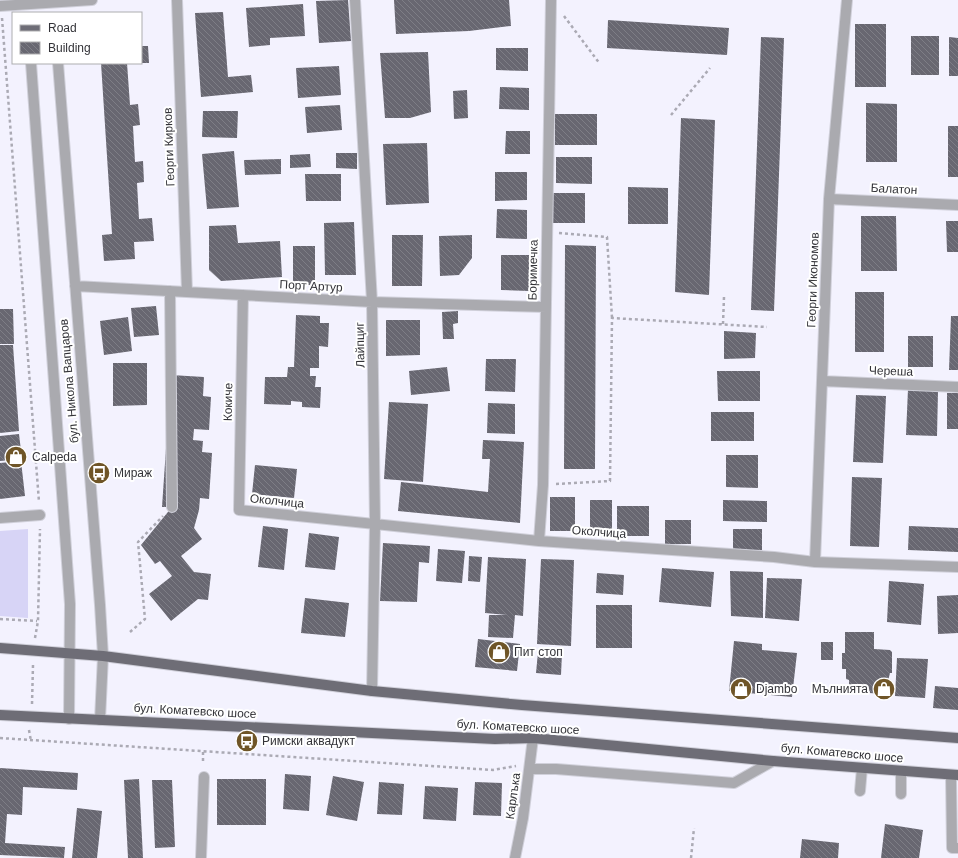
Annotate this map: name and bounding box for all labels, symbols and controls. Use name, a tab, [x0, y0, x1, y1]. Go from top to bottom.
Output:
legend	[12, 12, 142, 64]
text: Road	[48, 21, 77, 35]
text: Building	[48, 41, 91, 55]
street label: Георги Кирков	[161, 107, 177, 187]
street label: Балатон	[870, 181, 918, 197]
street label: Георги Икономов	[804, 232, 822, 328]
street label: Боримечка	[525, 239, 541, 301]
street label: Порт Артур	[279, 277, 343, 295]
street label: бул. Никола Вапцаров	[57, 318, 81, 444]
street label: Лайпциг	[353, 321, 367, 368]
street label: Череша	[869, 363, 914, 379]
street label: Кокиче	[221, 382, 235, 421]
shop icon: Calpeda	[3, 444, 29, 470]
place label: Calpeda	[32, 450, 77, 464]
bus stop icon: Мираж	[86, 460, 112, 486]
place label: Мираж	[114, 466, 152, 480]
street label: Околчица	[249, 491, 305, 511]
street label: Околчица	[571, 523, 627, 541]
shop icon: Пит стоп	[486, 639, 512, 665]
place label: Пит стоп	[514, 645, 563, 659]
shop icon: Djambo	[728, 676, 754, 702]
shop icon: Мълнията	[871, 676, 897, 702]
place label: Djambo	[756, 682, 798, 696]
place label: Мълнията	[812, 682, 868, 696]
street label: бул. Коматевско шосе	[133, 701, 257, 721]
street label: бул. Коматевско шосе	[456, 717, 580, 737]
bus stop icon: Римски аквадукт	[234, 728, 260, 754]
place label: Римски аквадукт	[262, 734, 355, 748]
street label: бул. Коматевско шосе	[780, 741, 904, 765]
street label: Карлъка	[503, 772, 523, 820]

